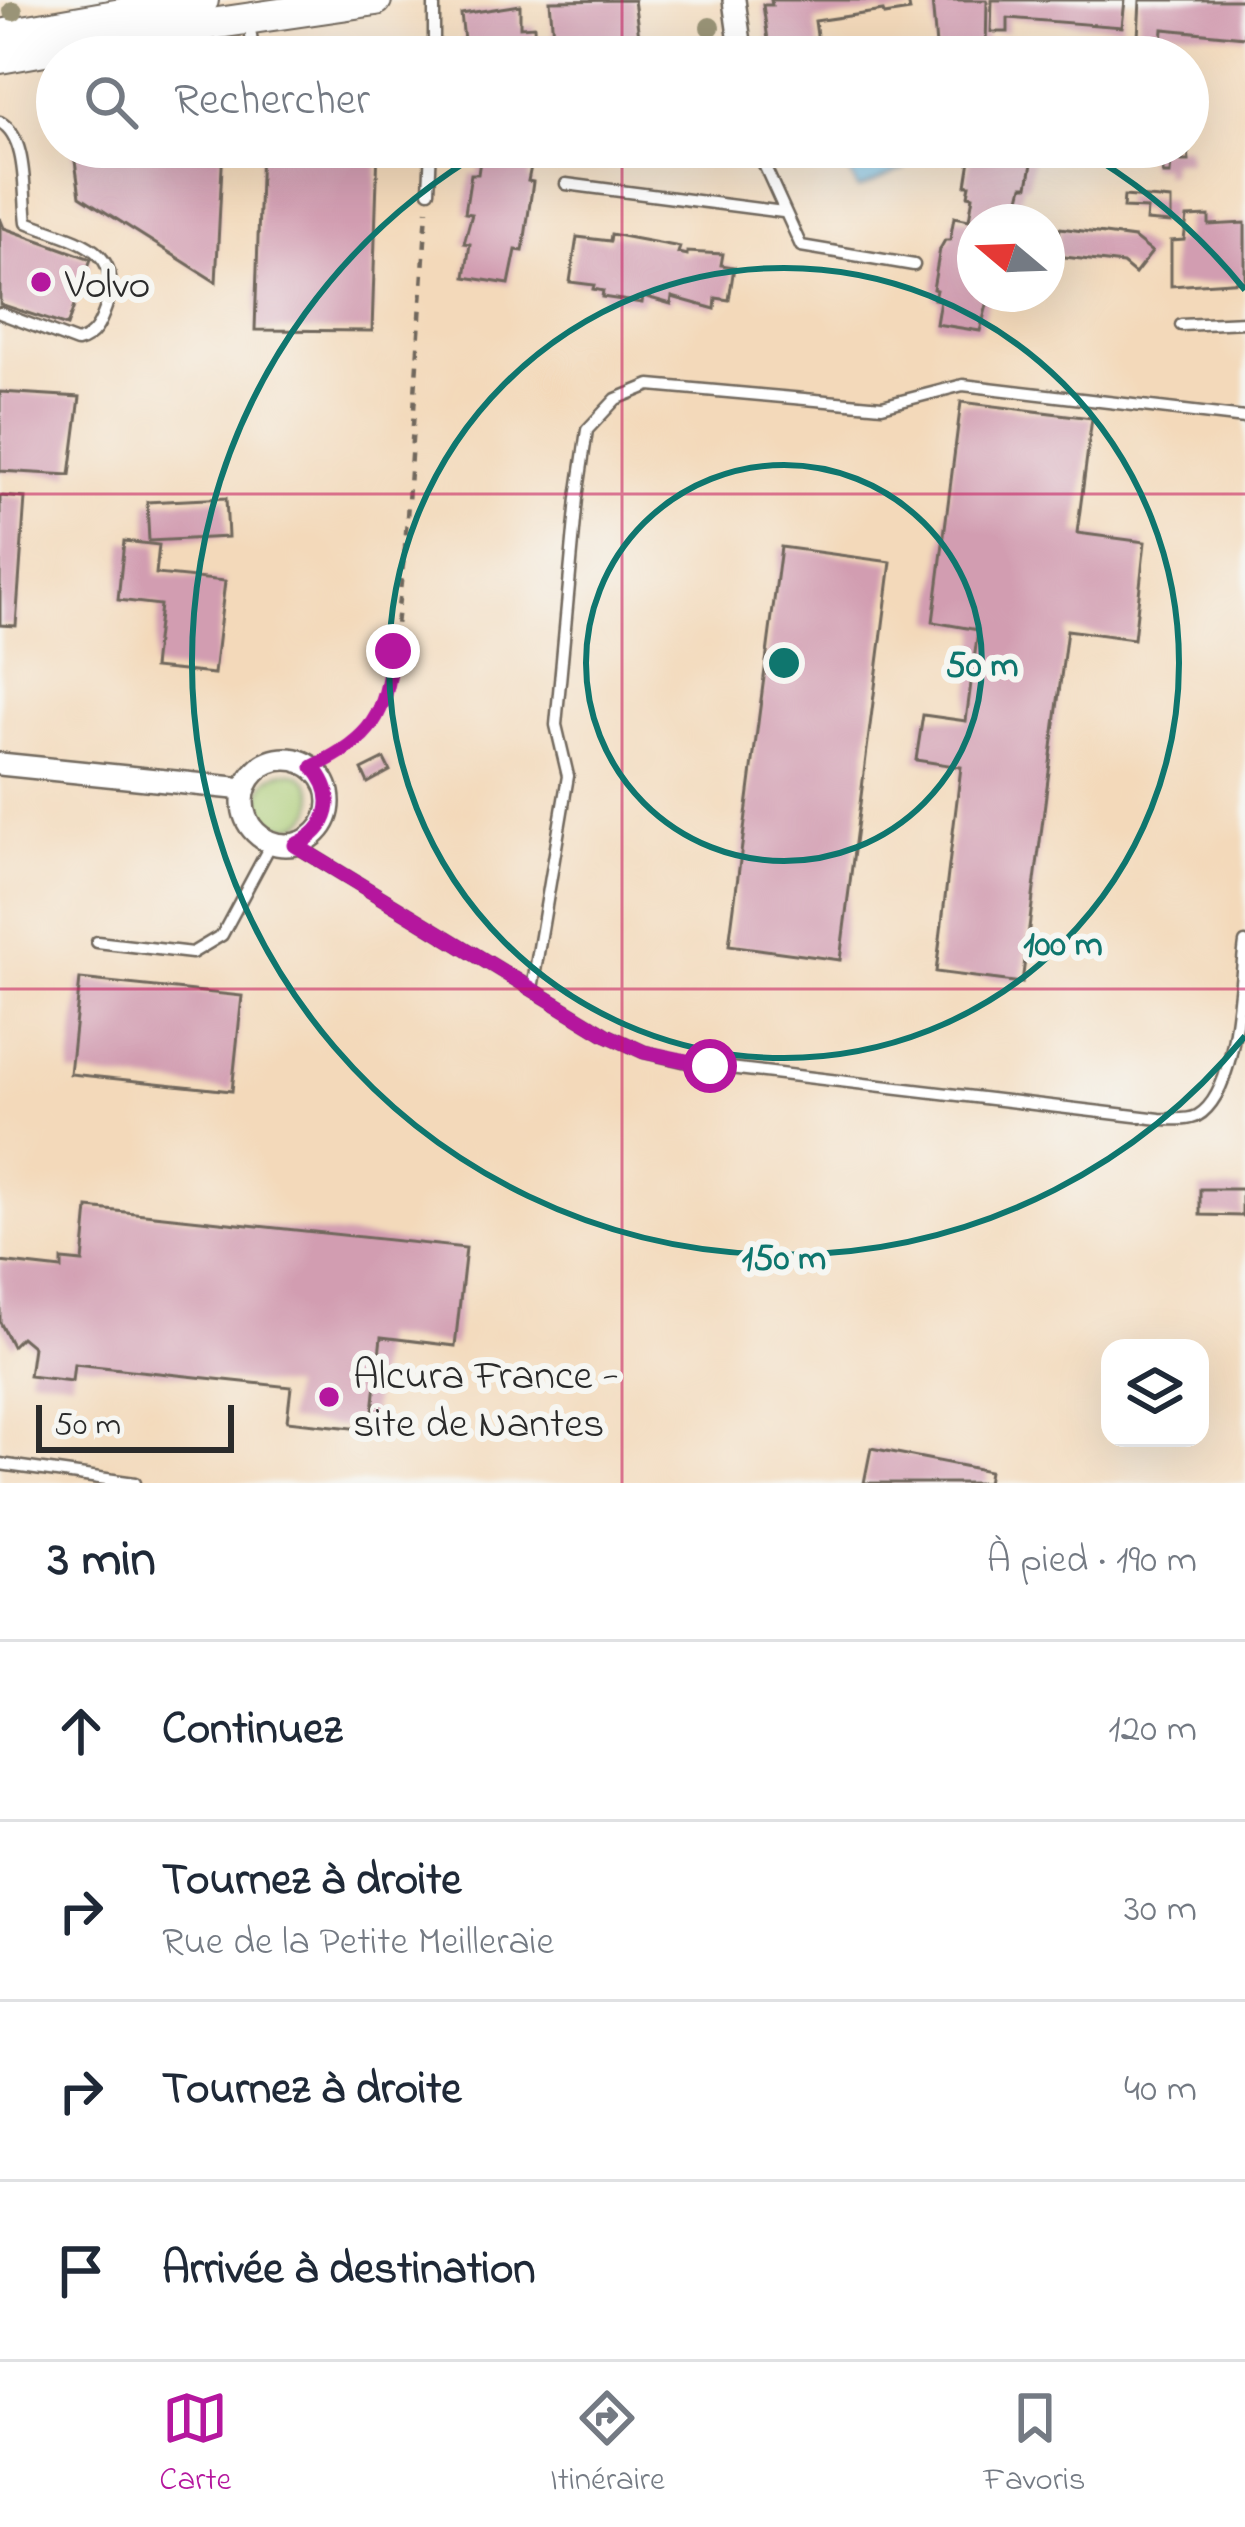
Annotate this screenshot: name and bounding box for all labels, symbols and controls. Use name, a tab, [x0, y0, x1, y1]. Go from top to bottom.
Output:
search box	[36, 36, 1209, 168]
icon: search	[78, 69, 144, 135]
text: Rechercher	[174, 69, 370, 135]
north arrow	[957, 204, 1065, 312]
place label: Volvo	[64, 256, 150, 317]
marker: Volvo	[28, 269, 54, 295]
route end	[366, 624, 420, 678]
text: 50 m	[945, 641, 1019, 694]
centre of rings	[763, 642, 805, 684]
text: 100 m	[1023, 920, 1103, 973]
route start	[683, 1039, 737, 1093]
text: 150 m	[742, 1234, 826, 1287]
map controls	[1101, 1339, 1209, 1447]
button: layers	[1101, 1339, 1209, 1447]
place label: Alcura France - site de Nantes	[353, 1347, 619, 1456]
marker: Alcura France - site de Nantes	[316, 1384, 342, 1410]
scale bar	[36, 1399, 234, 1452]
text: 50 m	[54, 1402, 121, 1450]
text: 3 min	[48, 1524, 156, 1599]
text: À pied · 190 m	[987, 1533, 1197, 1590]
icon: ahead	[48, 1698, 114, 1764]
text: Continuez	[162, 1698, 342, 1764]
text: 120 m	[1108, 1702, 1197, 1759]
text: Tournez à droite	[162, 1849, 461, 1915]
icon: right	[48, 1878, 114, 1944]
text: 30 m	[1124, 1882, 1197, 1939]
text: Rue de la Petite Meilleraie	[162, 1915, 554, 1972]
icon: right	[48, 2058, 114, 2124]
text: Tournez à droite	[162, 2058, 461, 2124]
text: 40 m	[1124, 2062, 1197, 2119]
icon: arrive	[48, 2238, 114, 2304]
text: Arrivée à destination	[162, 2238, 536, 2304]
tab: Carte	[159, 2385, 231, 2505]
tab: Itinéraire	[550, 2385, 665, 2505]
tab: Favoris	[984, 2385, 1086, 2505]

